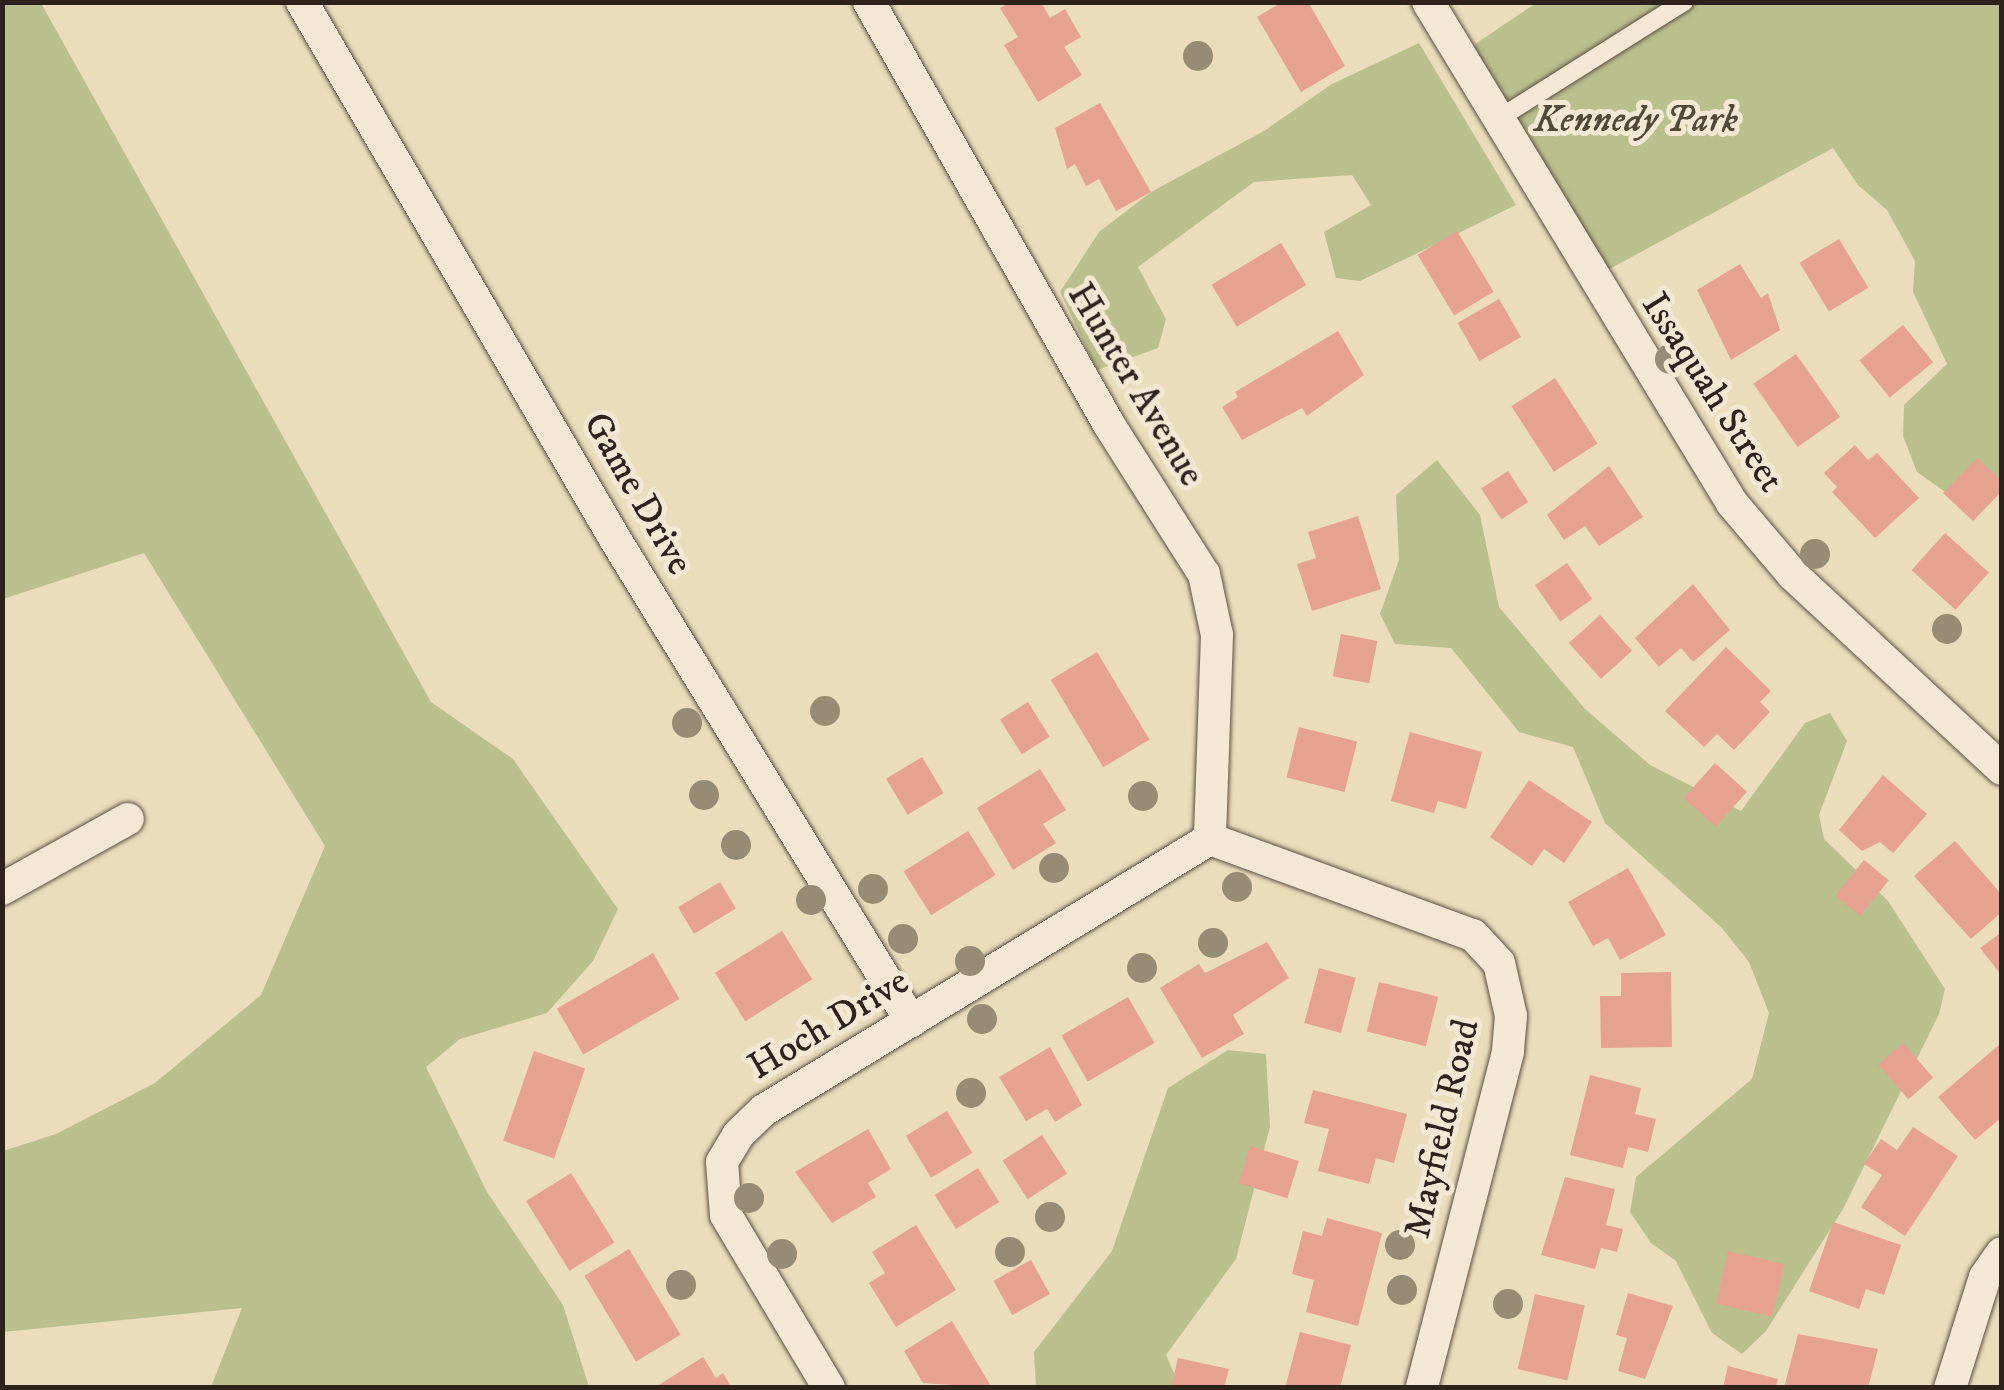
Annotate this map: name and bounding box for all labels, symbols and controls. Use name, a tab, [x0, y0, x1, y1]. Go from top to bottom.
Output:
park label: Kennedy Park	[1534, 98, 1738, 144]
street label: Hunter Avenue	[1056, 275, 1214, 495]
street label: Issaquah Street	[1631, 285, 1793, 501]
street label: Game Drive	[572, 405, 702, 583]
street label: Hoch Drive	[741, 959, 917, 1091]
street label: Mayfield Road	[1396, 1015, 1490, 1243]

